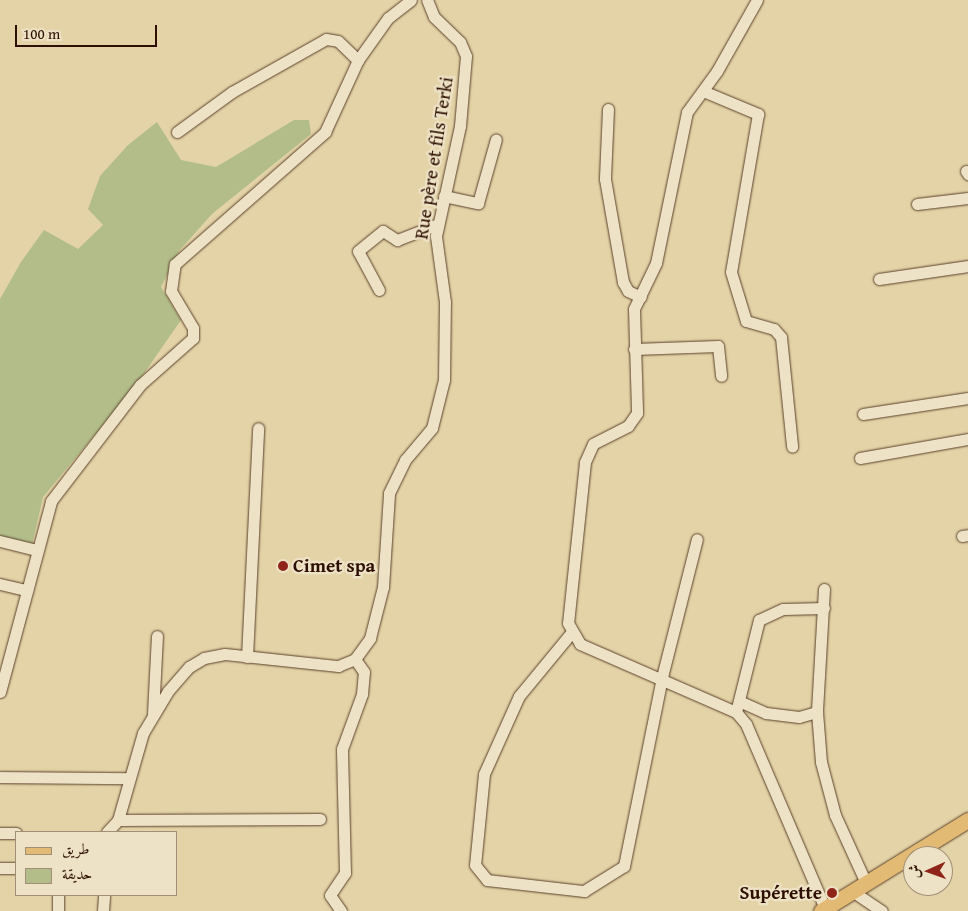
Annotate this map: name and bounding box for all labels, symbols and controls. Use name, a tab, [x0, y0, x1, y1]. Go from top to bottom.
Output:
scale bar	[18, 15, 160, 47]
text: 100 m	[23, 23, 60, 44]
street label: Rue père et fils Terki	[410, 75, 458, 241]
place label: Cimet spa	[293, 555, 375, 577]
marker: Cimet spa	[277, 560, 289, 572]
legend	[15, 831, 178, 896]
text: طريق	[62, 838, 89, 859]
north arrow	[903, 846, 953, 896]
text: حديقة	[62, 863, 92, 884]
text: ش	[904, 864, 924, 879]
place label: Supérette	[739, 882, 822, 904]
marker: Supérette	[826, 887, 838, 899]

